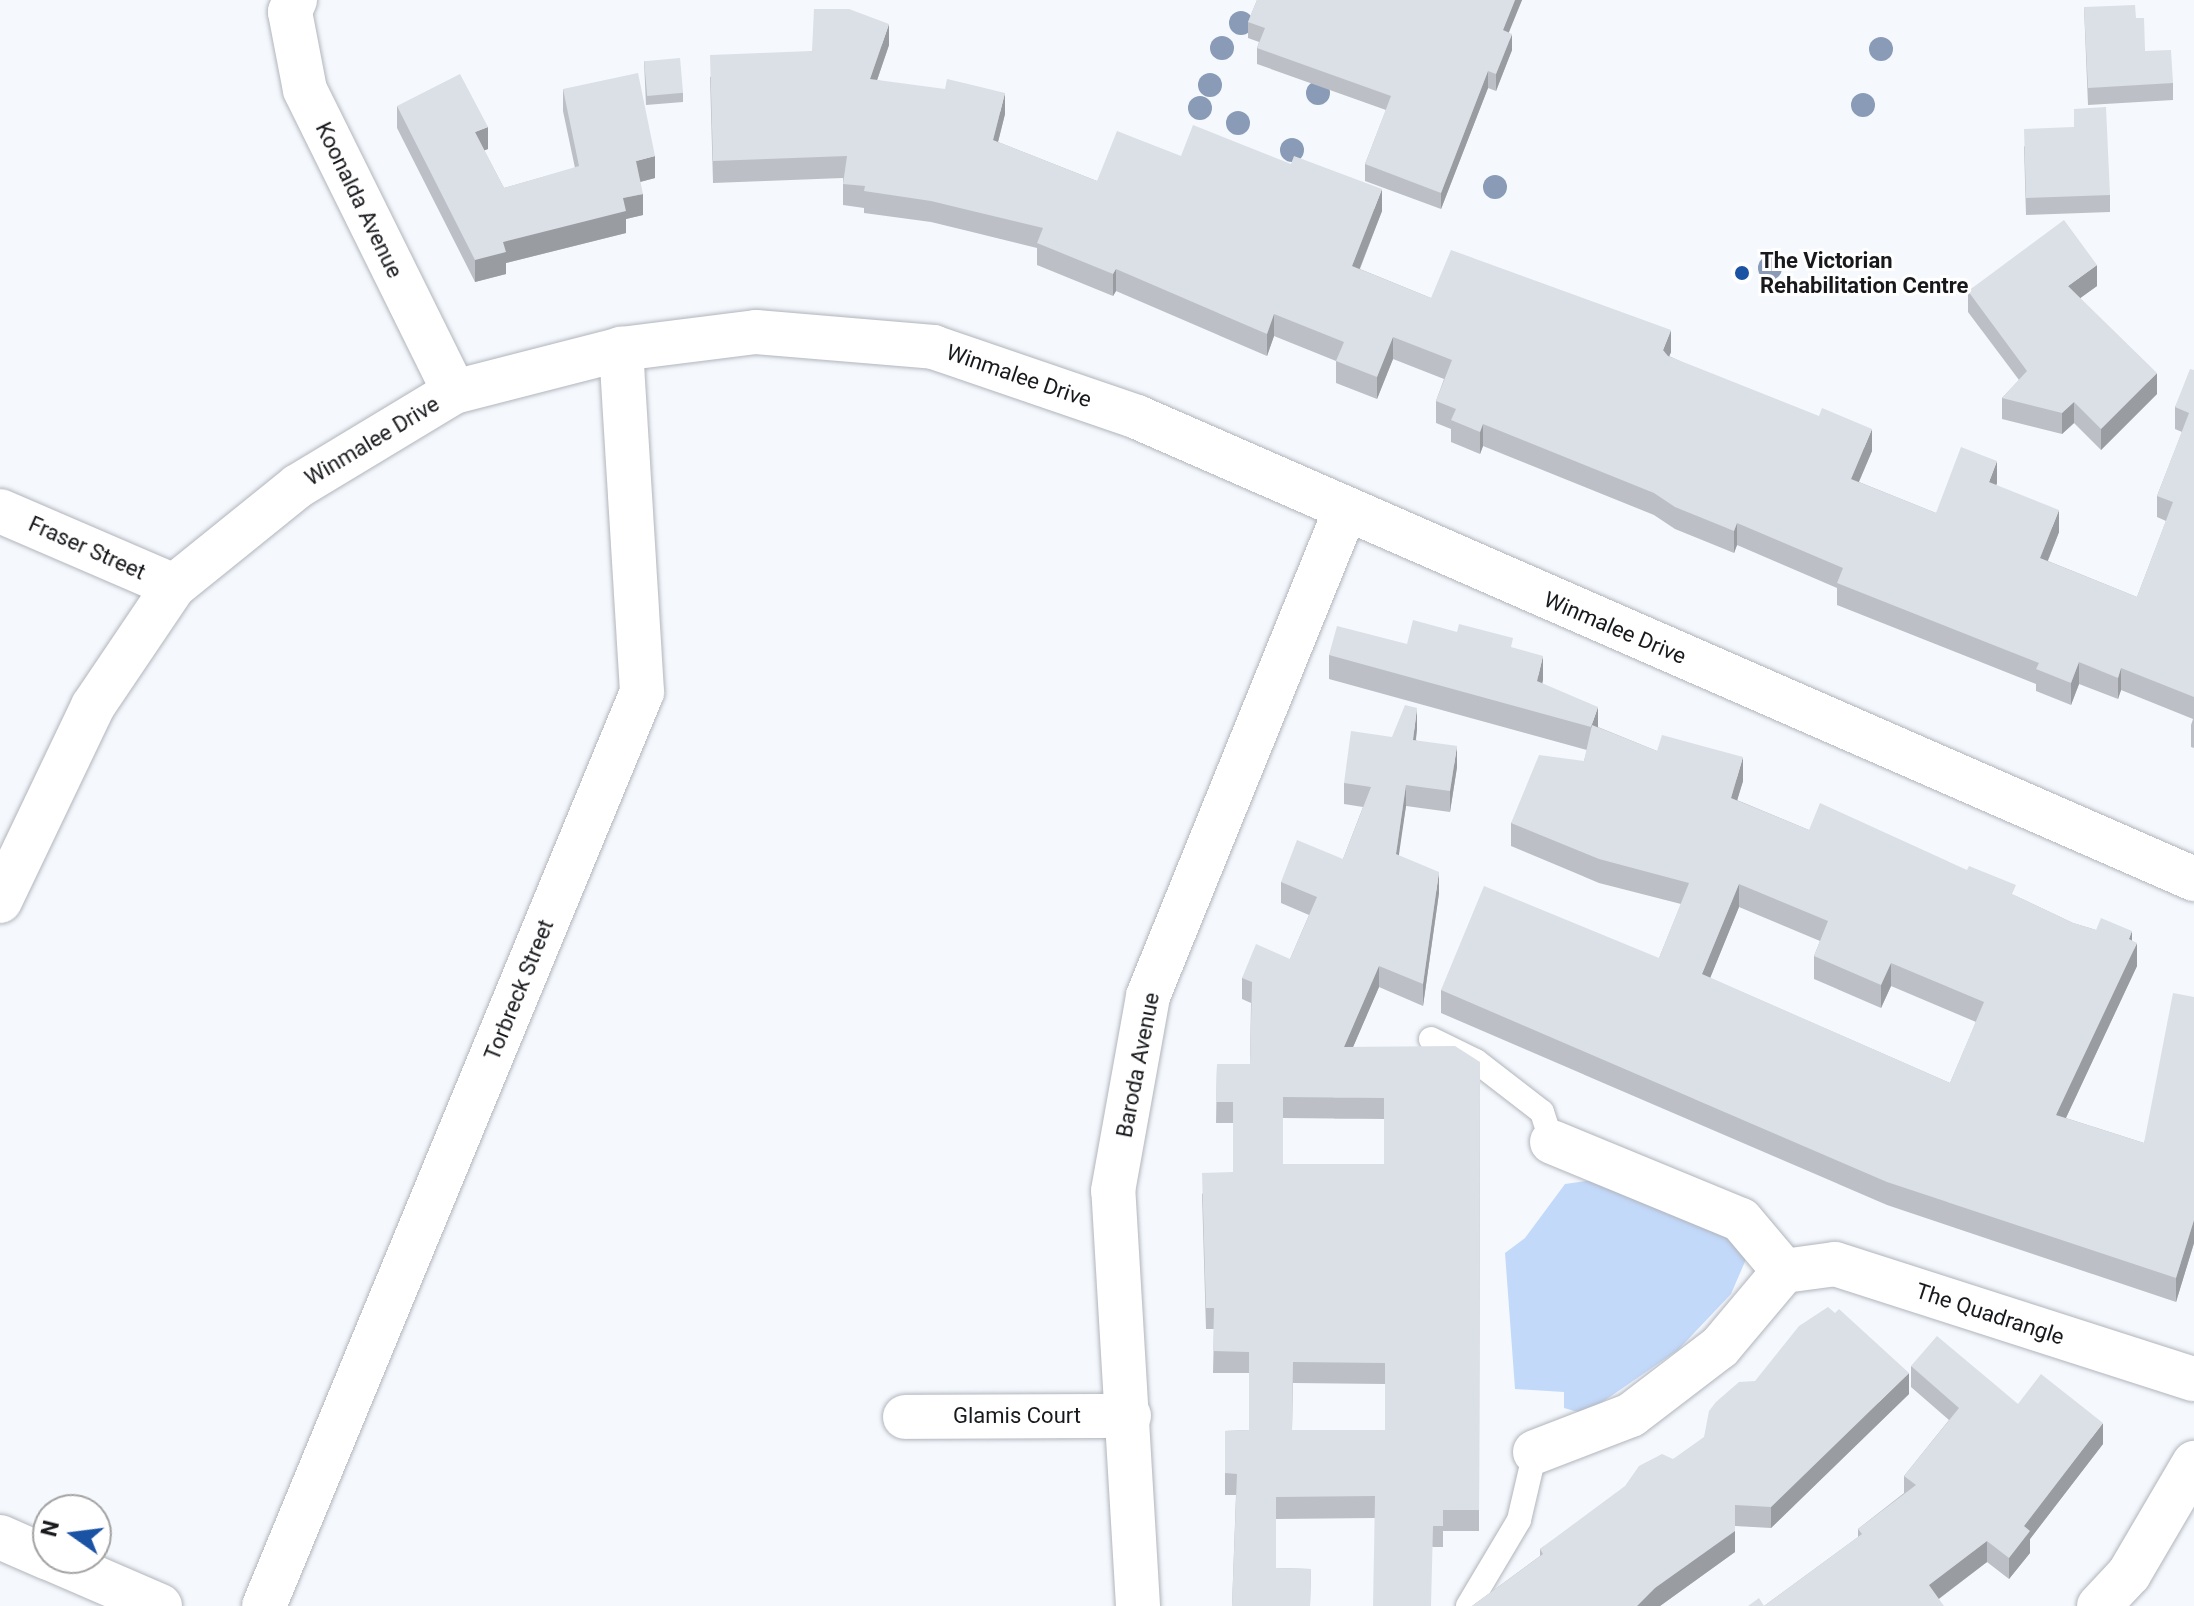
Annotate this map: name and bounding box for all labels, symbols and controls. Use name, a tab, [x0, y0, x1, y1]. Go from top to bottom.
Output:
street label: Koonalda Avenue	[310, 118, 408, 282]
place label: The Victorian Rehabilitation Centre	[1760, 247, 1968, 298]
marker: The Victorian Rehabilitation Centre	[1731, 262, 1753, 284]
street label: Winmalee Drive	[943, 339, 1095, 413]
street label: Winmalee Drive	[300, 391, 444, 491]
street label: Fraser Street	[25, 511, 149, 585]
street label: Winmalee Drive	[1540, 586, 1690, 670]
street label: Torbreck Street	[479, 916, 559, 1064]
street label: Baroda Avenue	[1111, 990, 1165, 1140]
street label: The Quadrangle	[1912, 1278, 2068, 1350]
street label: Glamis Court	[953, 1403, 1081, 1429]
north arrow	[32, 1494, 112, 1574]
text: N	[36, 1518, 64, 1539]

